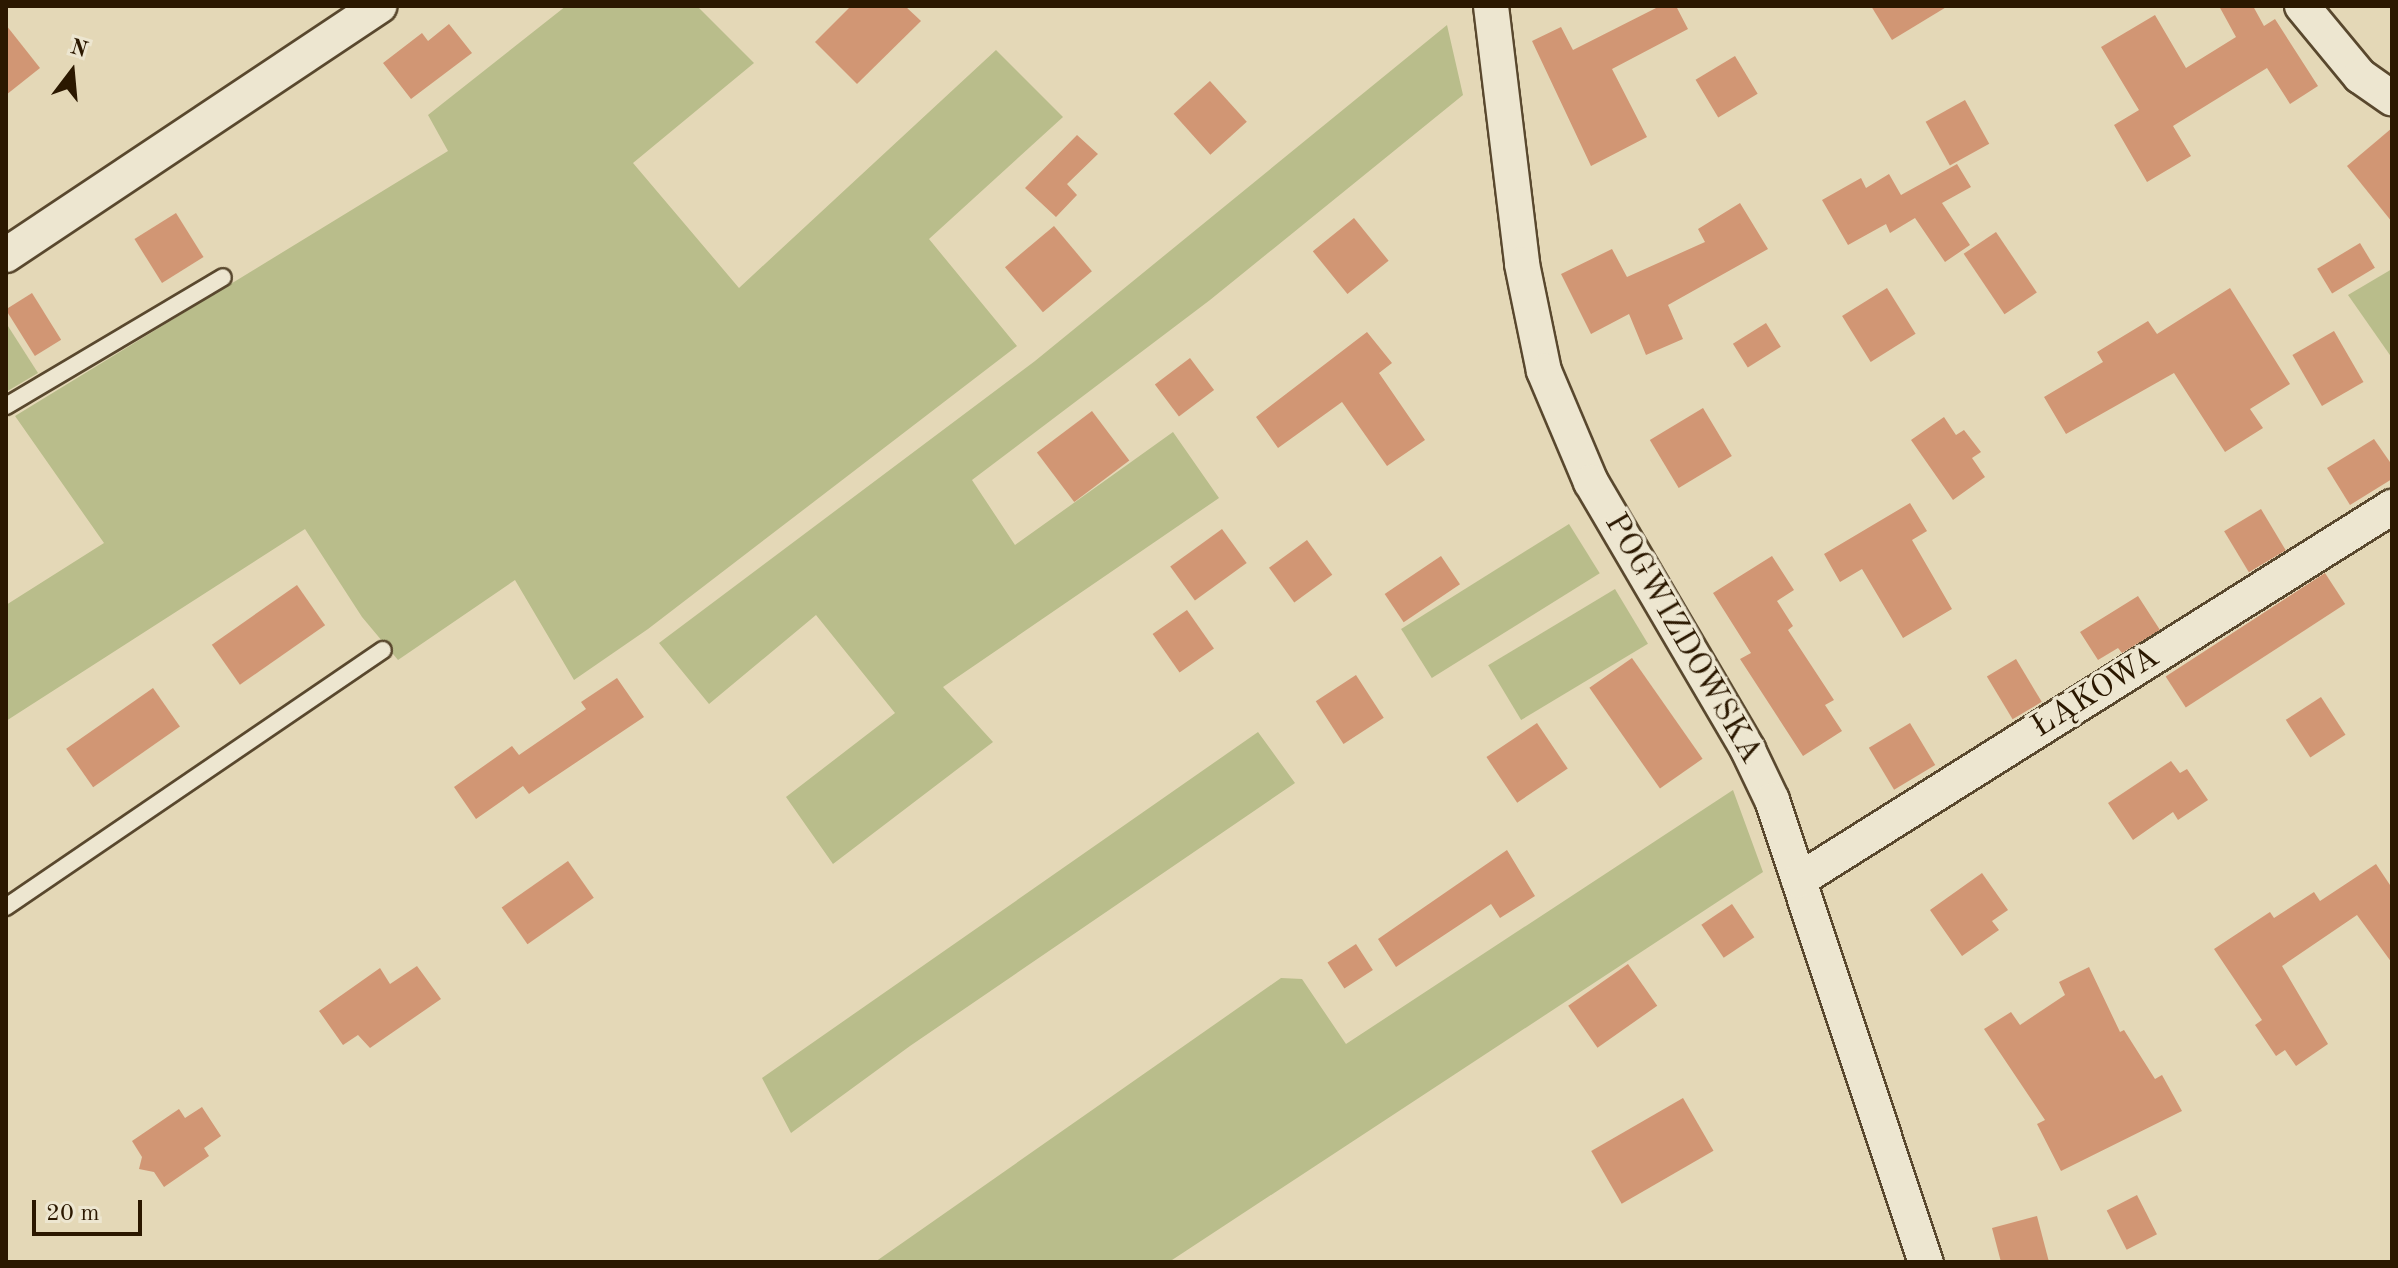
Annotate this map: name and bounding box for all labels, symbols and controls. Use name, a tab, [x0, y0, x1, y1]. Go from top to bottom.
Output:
north arrow	[32, 32, 112, 112]
text: N	[68, 36, 90, 62]
street label: POGWIZDOWSKA	[1595, 507, 1769, 771]
street label: ŁĄKOWA	[2025, 639, 2167, 747]
scale bar	[36, 1184, 146, 1234]
text: 20 m	[46, 1202, 100, 1226]

